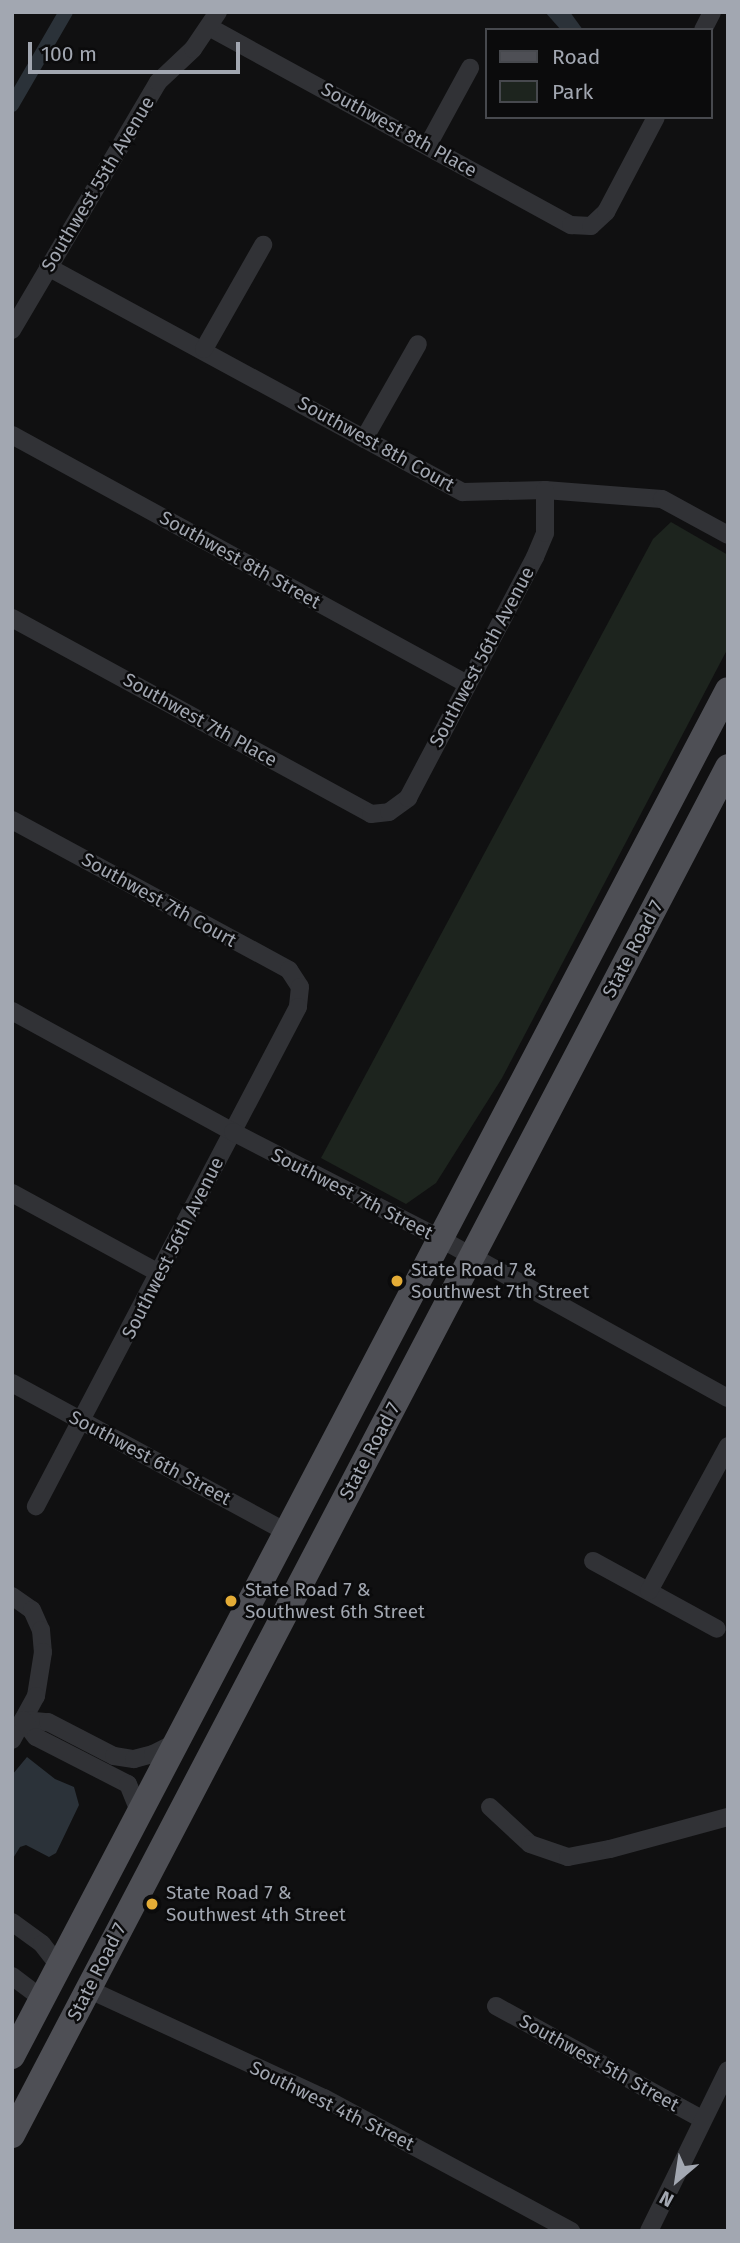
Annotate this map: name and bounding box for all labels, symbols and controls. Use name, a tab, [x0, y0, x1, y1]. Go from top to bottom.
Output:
scale bar	[32, 28, 243, 72]
legend	[484, 28, 712, 119]
text: 100 m	[41, 41, 97, 67]
text: Road	[552, 44, 600, 70]
street label: Southwest 8th Place	[317, 78, 481, 182]
text: Park	[552, 79, 593, 105]
street label: Southwest 55th Avenue	[37, 92, 159, 276]
street label: Southwest 8th Court	[294, 392, 458, 496]
street label: Southwest 8th Street	[156, 506, 324, 614]
street label: Southwest 56th Avenue	[425, 563, 539, 751]
street label: Southwest 7th Place	[119, 668, 281, 772]
street label: Southwest 7th Court	[78, 848, 240, 952]
street label: State Road 7	[598, 897, 668, 1001]
street label: Southwest 7th Street	[267, 1143, 437, 1245]
street label: Southwest 56th Avenue	[117, 1153, 229, 1343]
place label: State Road 7 & Southwest 7th Street	[411, 1259, 589, 1303]
marker: State Road 7 & Southwest 7th Street	[389, 1273, 405, 1289]
street label: State Road 7	[335, 1399, 405, 1503]
street label: Southwest 6th Street	[65, 1406, 235, 1510]
place label: State Road 7 & Southwest 6th Street	[245, 1579, 425, 1623]
marker: State Road 7 & Southwest 6th Street	[223, 1593, 239, 1609]
place label: State Road 7 & Southwest 4th Street	[166, 1882, 346, 1926]
marker: State Road 7 & Southwest 4th Street	[144, 1896, 160, 1912]
street label: State Road 7	[63, 1919, 131, 2025]
street label: Southwest 5th Street	[515, 2010, 683, 2116]
street label: Southwest 4th Street	[246, 2056, 418, 2156]
north arrow	[642, 2145, 712, 2215]
text: N	[655, 2186, 678, 2212]

